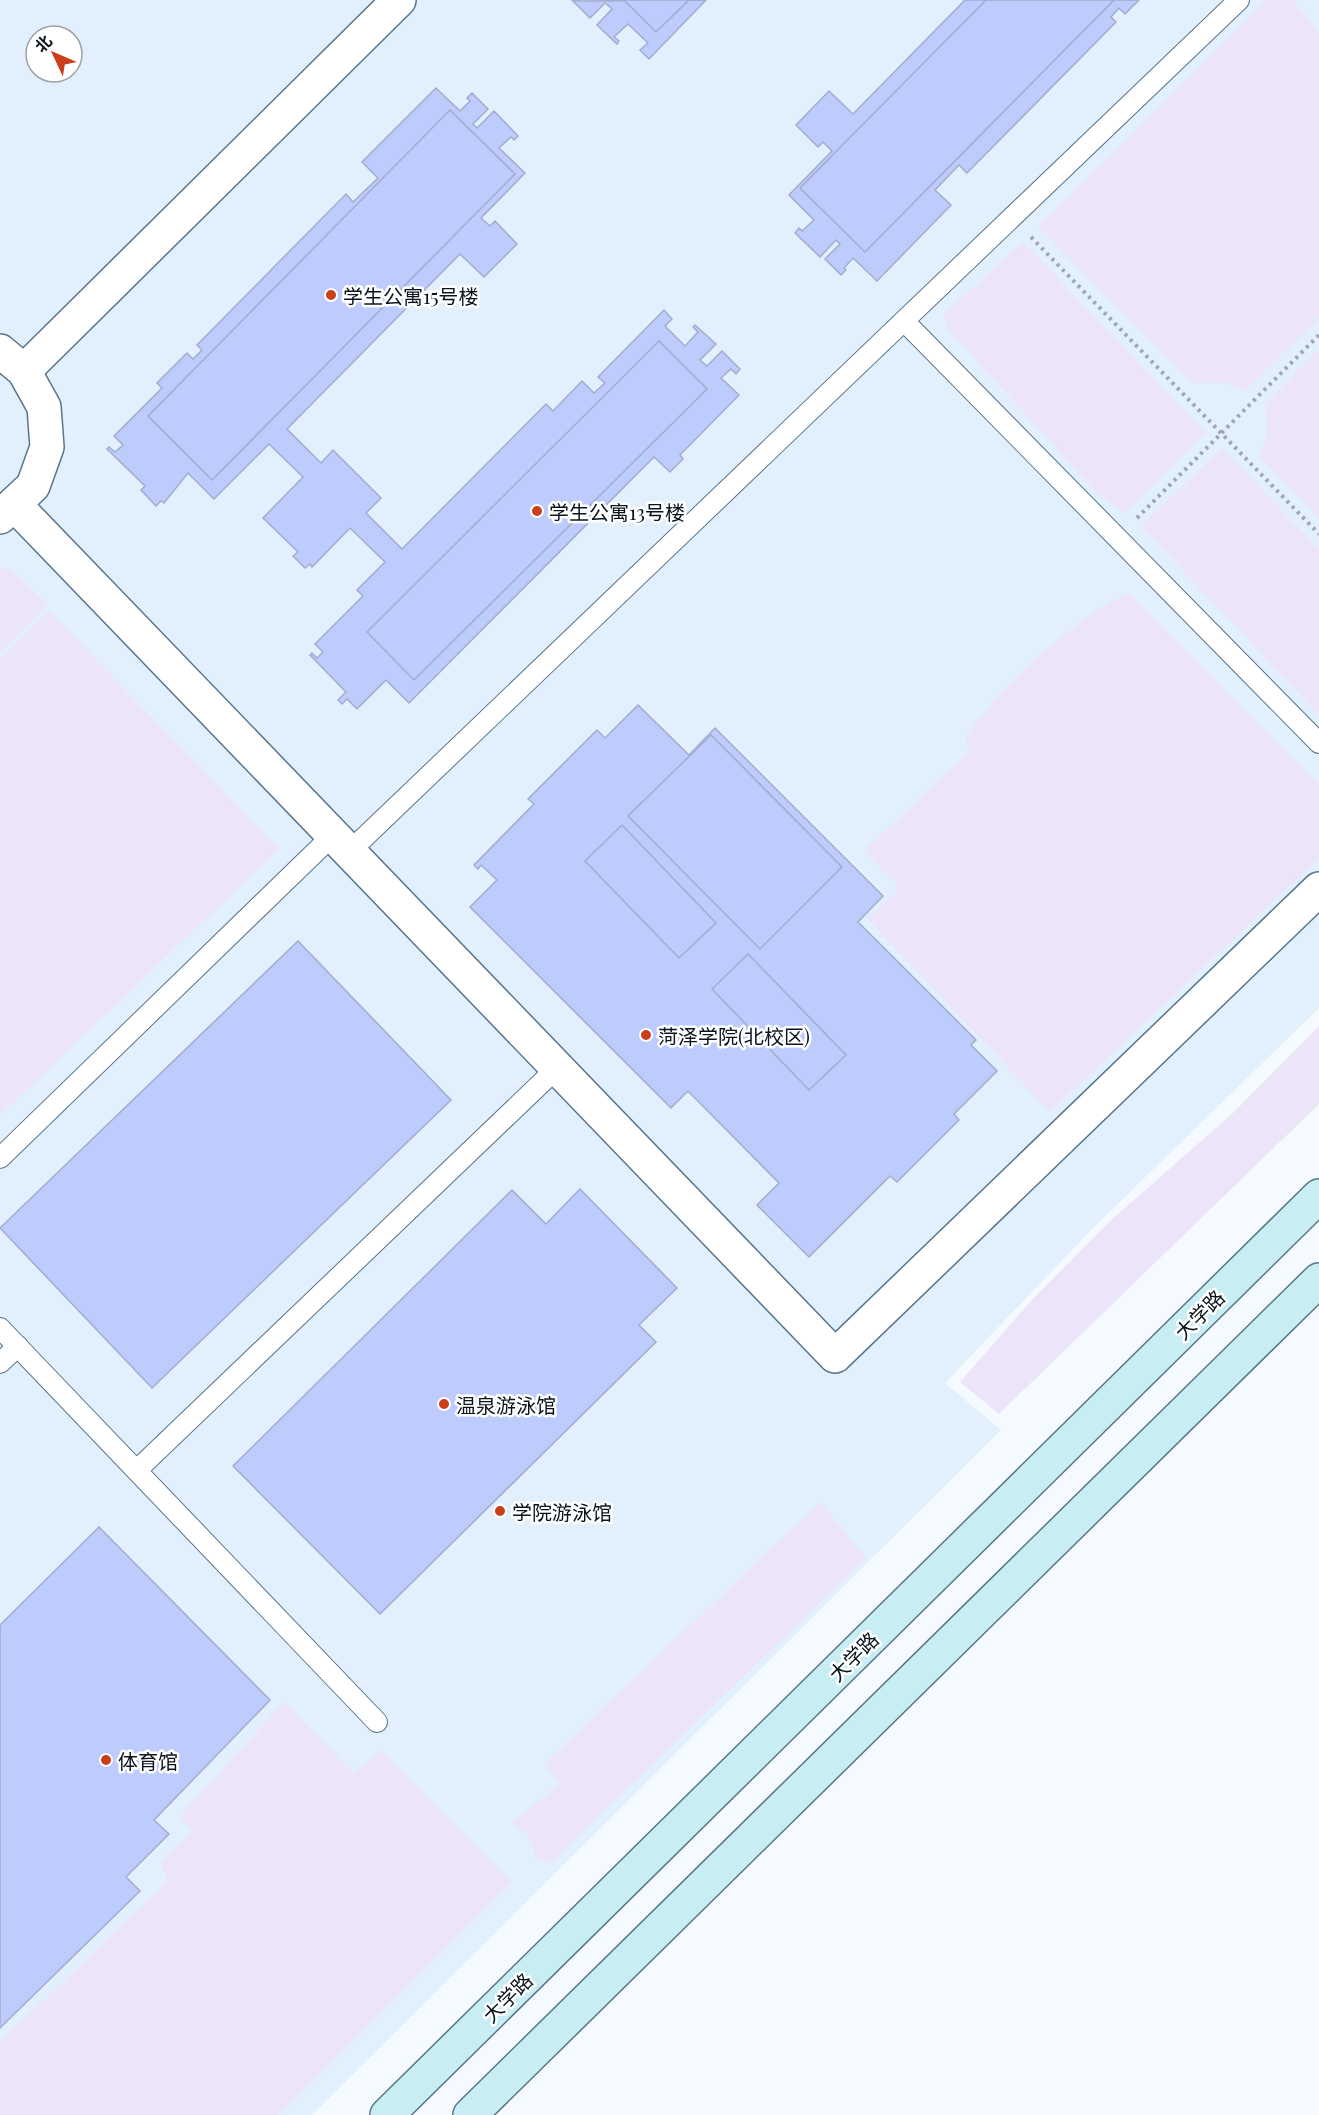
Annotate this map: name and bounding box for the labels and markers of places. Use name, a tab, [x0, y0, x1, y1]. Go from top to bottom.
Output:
place label: 学生公寓15号楼	[343, 282, 478, 309]
marker: 学生公寓15号楼	[324, 288, 338, 302]
place label: 学生公寓13号楼	[549, 498, 685, 525]
marker: 学生公寓13号楼	[530, 504, 544, 518]
place label: 菏泽学院(北校区)	[658, 1022, 810, 1049]
marker: 菏泽学院(北校区)	[639, 1028, 653, 1042]
place label: 温泉游泳馆	[456, 1391, 556, 1418]
marker: 温泉游泳馆	[437, 1397, 451, 1411]
place label: 学院游泳馆	[512, 1498, 612, 1525]
marker: 学院游泳馆	[493, 1504, 507, 1518]
place label: 体育馆	[118, 1747, 178, 1774]
marker: 体育馆	[99, 1753, 113, 1767]

